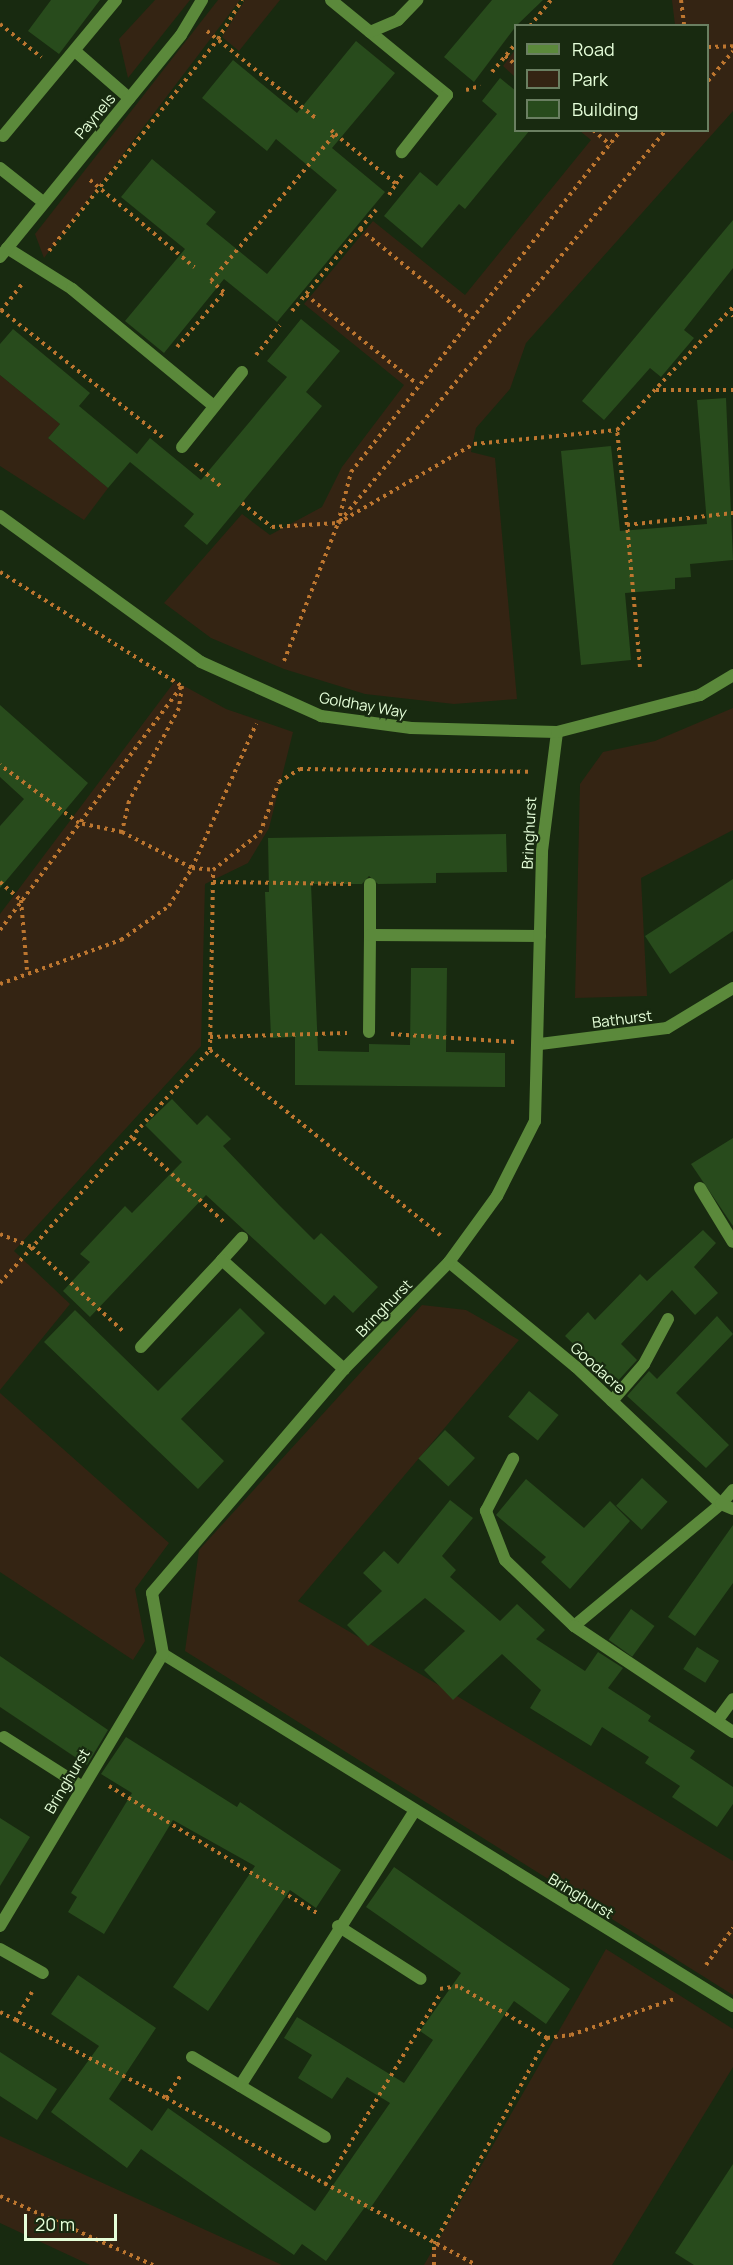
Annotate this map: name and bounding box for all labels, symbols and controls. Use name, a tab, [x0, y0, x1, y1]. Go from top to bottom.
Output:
legend	[514, 24, 709, 132]
text: Road	[572, 37, 615, 61]
text: Park	[572, 67, 608, 91]
street label: Paynels	[71, 90, 119, 142]
text: Building	[572, 97, 638, 121]
street label: Goldhay Way	[318, 688, 408, 722]
street label: Bringhurst	[518, 796, 540, 870]
street label: Bathurst	[591, 1006, 653, 1032]
street label: Bringhurst	[352, 1276, 416, 1340]
street label: Goodacre	[567, 1339, 629, 1397]
street label: Bringhurst	[41, 1745, 93, 1817]
street label: Bringhurst	[545, 1870, 617, 1922]
scale bar	[27, 2202, 120, 2240]
text: 20 m	[35, 2212, 75, 2236]

